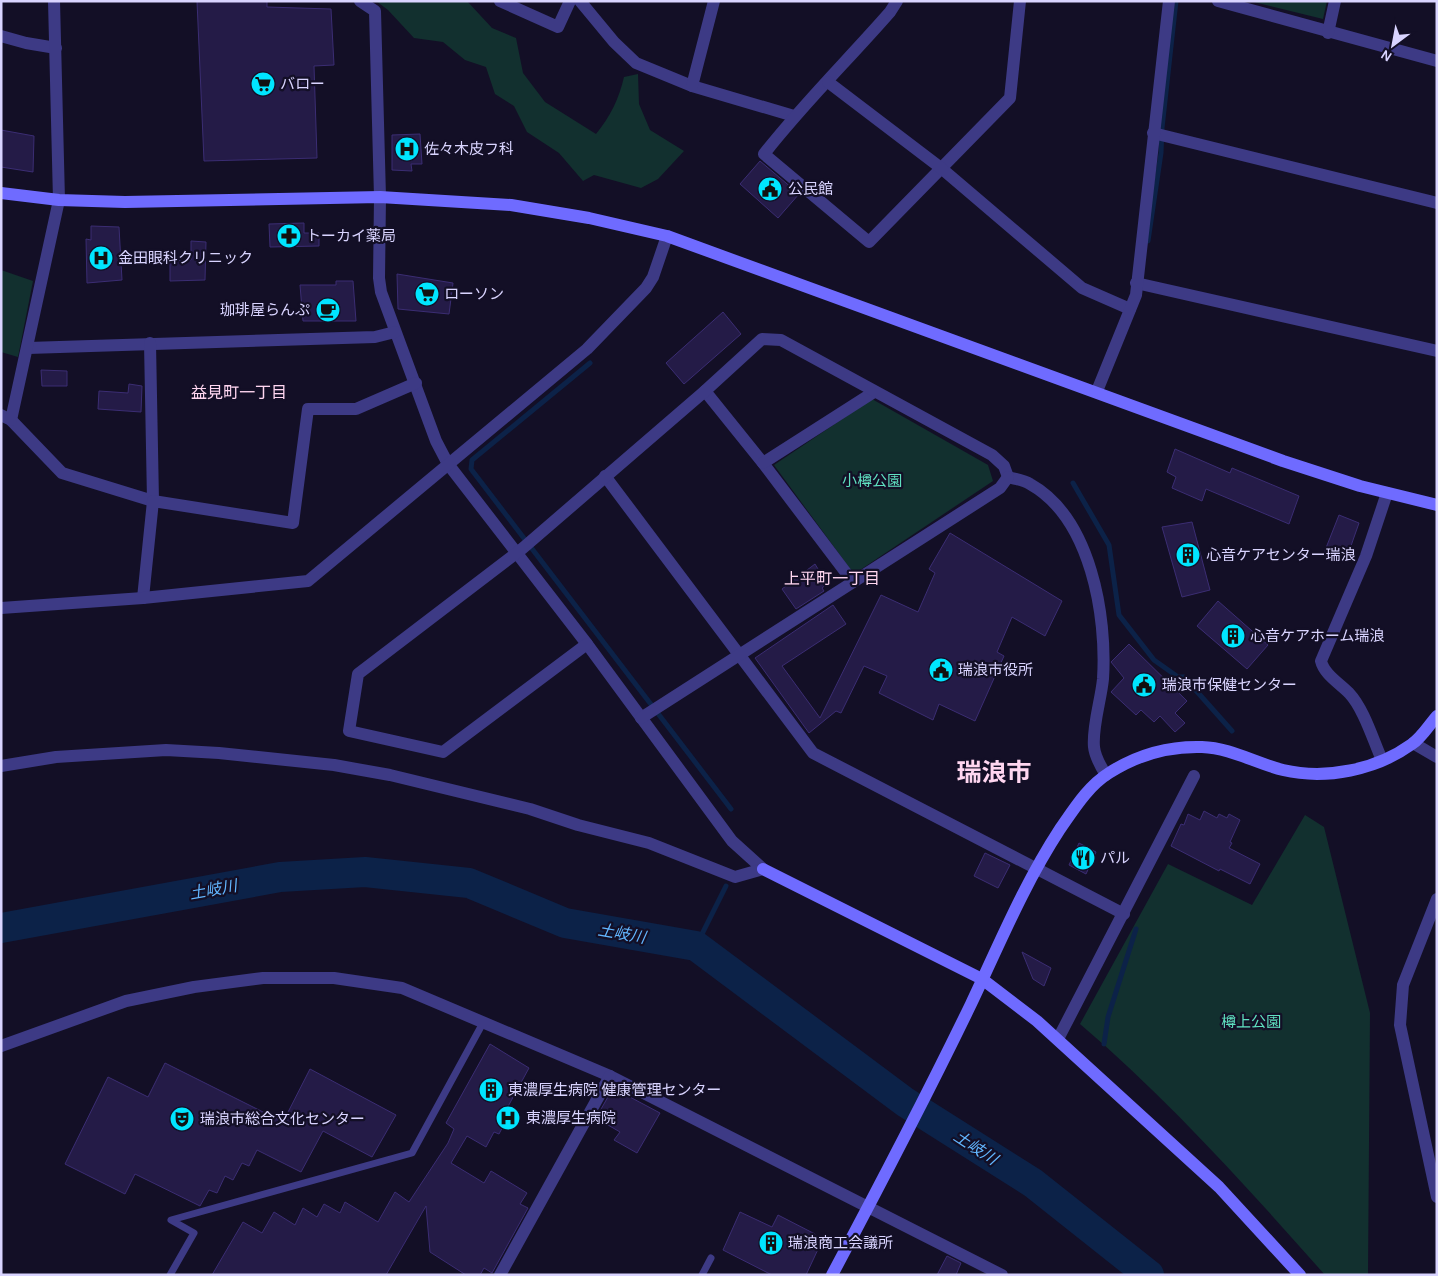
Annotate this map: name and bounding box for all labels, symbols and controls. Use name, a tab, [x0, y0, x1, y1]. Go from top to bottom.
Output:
north arrow	[1368, 20, 1418, 70]
text: N	[1378, 46, 1395, 65]
supermarket icon: バロー	[250, 71, 276, 97]
place label: バロー	[280, 75, 325, 93]
hospital icon: 佐々木皮フ科	[394, 136, 420, 162]
place label: 佐々木皮フ科	[424, 140, 514, 158]
public building icon: 公民館	[757, 176, 783, 202]
place label: 公民館	[788, 180, 833, 198]
pharmacy icon: トーカイ薬局	[276, 223, 302, 249]
place label: トーカイ薬局	[306, 227, 396, 245]
hospital icon: 金田眼科クリニック	[88, 245, 114, 271]
place label: 金田眼科クリニック	[118, 249, 253, 267]
supermarket icon: ローソン	[414, 281, 440, 307]
place label: ローソン	[444, 285, 504, 303]
cafe icon: 珈琲屋らんぷ	[315, 297, 341, 323]
place label: 珈琲屋らんぷ	[220, 301, 310, 319]
district label: 益見町一丁目	[191, 383, 287, 402]
park label: 小樽公園	[842, 472, 902, 490]
building icon: 心音ケアセンター瑞浪	[1175, 542, 1201, 568]
place label: 心音ケアセンター瑞浪	[1206, 546, 1356, 564]
district label: 上平町一丁目	[784, 569, 880, 588]
building icon: 心音ケアホーム瑞浪	[1220, 623, 1246, 649]
place label: 心音ケアホーム瑞浪	[1250, 627, 1385, 645]
public building icon: 瑞浪市役所	[928, 657, 954, 683]
place label: 瑞浪市役所	[958, 661, 1033, 679]
public building icon: 瑞浪市保健センター	[1131, 672, 1157, 698]
place label: 瑞浪市保健センター	[1162, 676, 1297, 694]
district label: 瑞浪市	[956, 758, 1032, 787]
restaurant icon: パル	[1070, 845, 1096, 871]
place label: パル	[1100, 849, 1130, 867]
water label: 土岐川	[188, 876, 240, 903]
water label: 土岐川	[597, 920, 649, 947]
park label: 樽上公園	[1221, 1013, 1281, 1031]
building icon: 東濃厚生病院 健康管理センター	[478, 1077, 504, 1103]
place label: 東濃厚生病院 健康管理センター	[508, 1081, 722, 1099]
hospital icon: 東濃厚生病院	[495, 1105, 521, 1131]
theatre icon: 瑞浪市総合文化センター	[169, 1106, 195, 1132]
place label: 東濃厚生病院	[526, 1109, 616, 1127]
place label: 瑞浪市総合文化センター	[200, 1110, 365, 1128]
water label: 土岐川	[950, 1126, 1003, 1170]
building icon: 瑞浪商工会議所	[758, 1230, 784, 1256]
place label: 瑞浪商工会議所	[788, 1234, 893, 1252]

